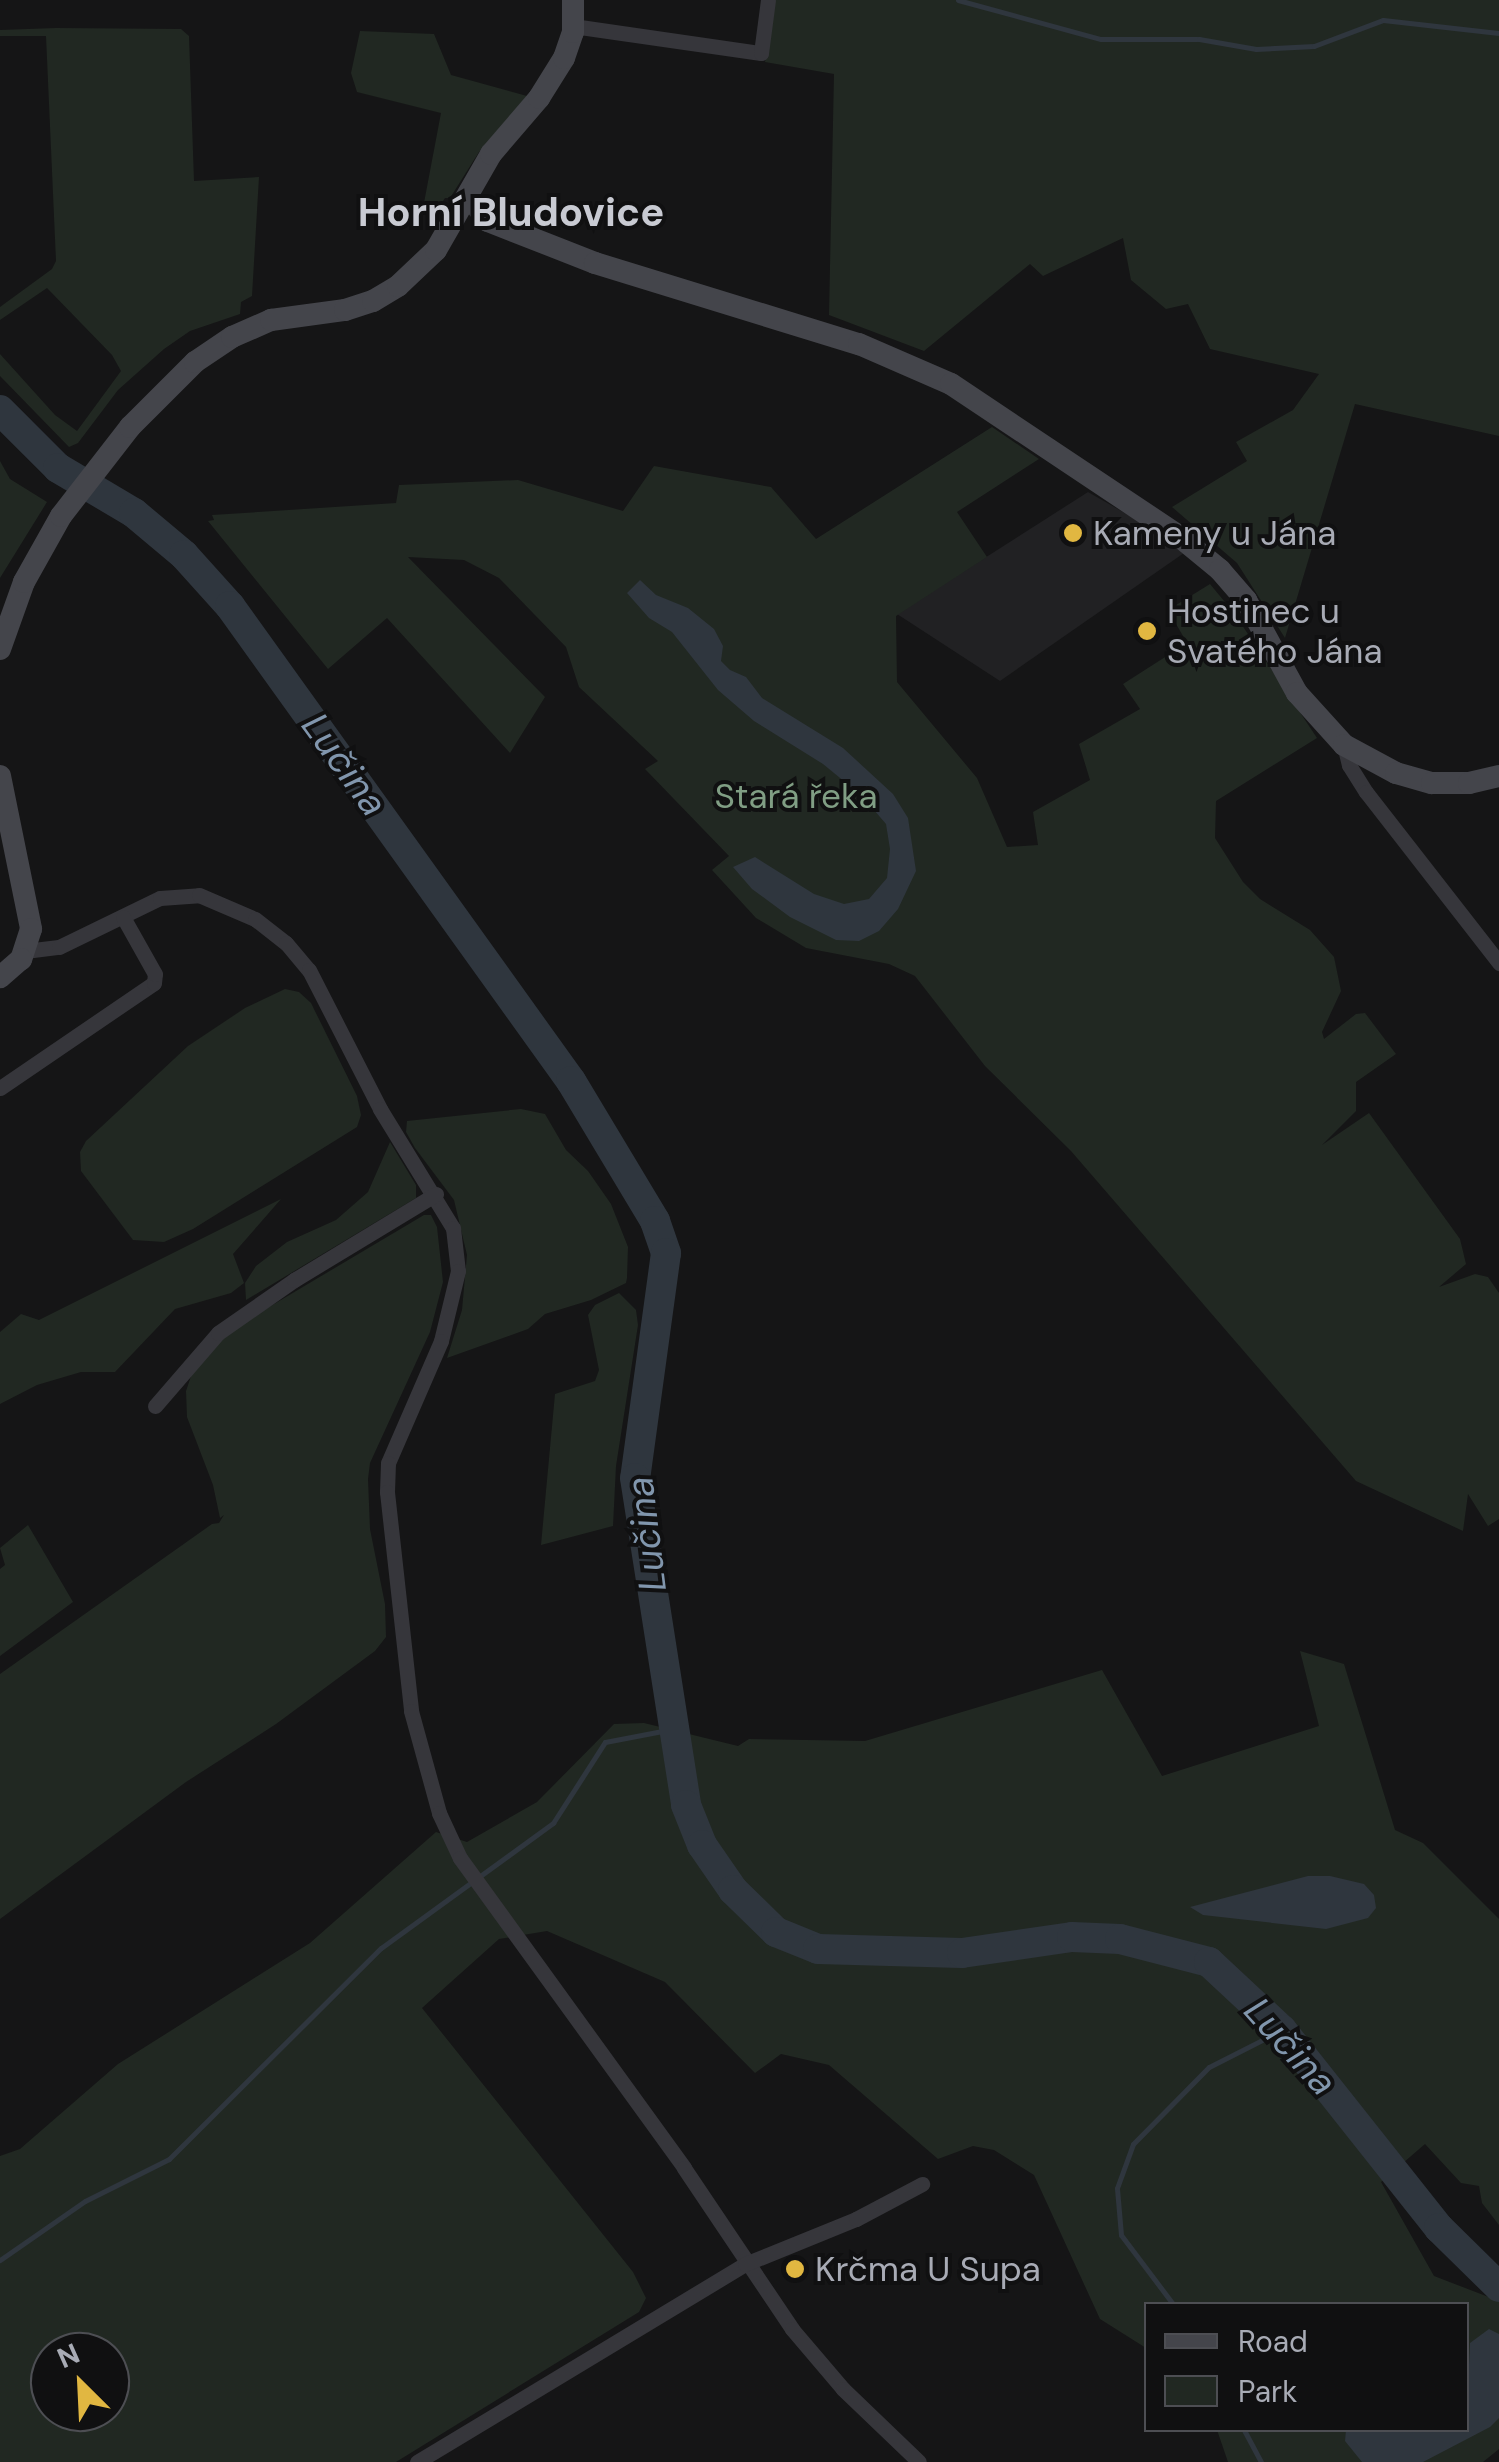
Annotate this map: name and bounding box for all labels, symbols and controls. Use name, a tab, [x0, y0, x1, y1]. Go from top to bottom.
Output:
district label: Horní Bludovice	[358, 188, 664, 236]
place label: Kameny u Jána	[1093, 512, 1336, 554]
marker: Kameny u Jána	[1062, 522, 1084, 544]
place label: Hostinec u Svatého Jána	[1167, 590, 1382, 672]
marker: Hostinec u Svatého Jána	[1136, 620, 1158, 642]
water label: Lučina	[292, 705, 396, 825]
park label: Stará řeka	[714, 775, 878, 817]
water label: Lučina	[617, 1474, 677, 1594]
water label: Lučina	[1234, 1989, 1346, 2105]
place label: Krčma U Supa	[815, 2248, 1041, 2290]
marker: Krčma U Supa	[784, 2258, 806, 2280]
legend	[1144, 2302, 1469, 2432]
text: Road	[1238, 2322, 1308, 2361]
north arrow	[30, 2332, 130, 2432]
text: N	[52, 2335, 85, 2377]
text: Park	[1238, 2372, 1297, 2411]

